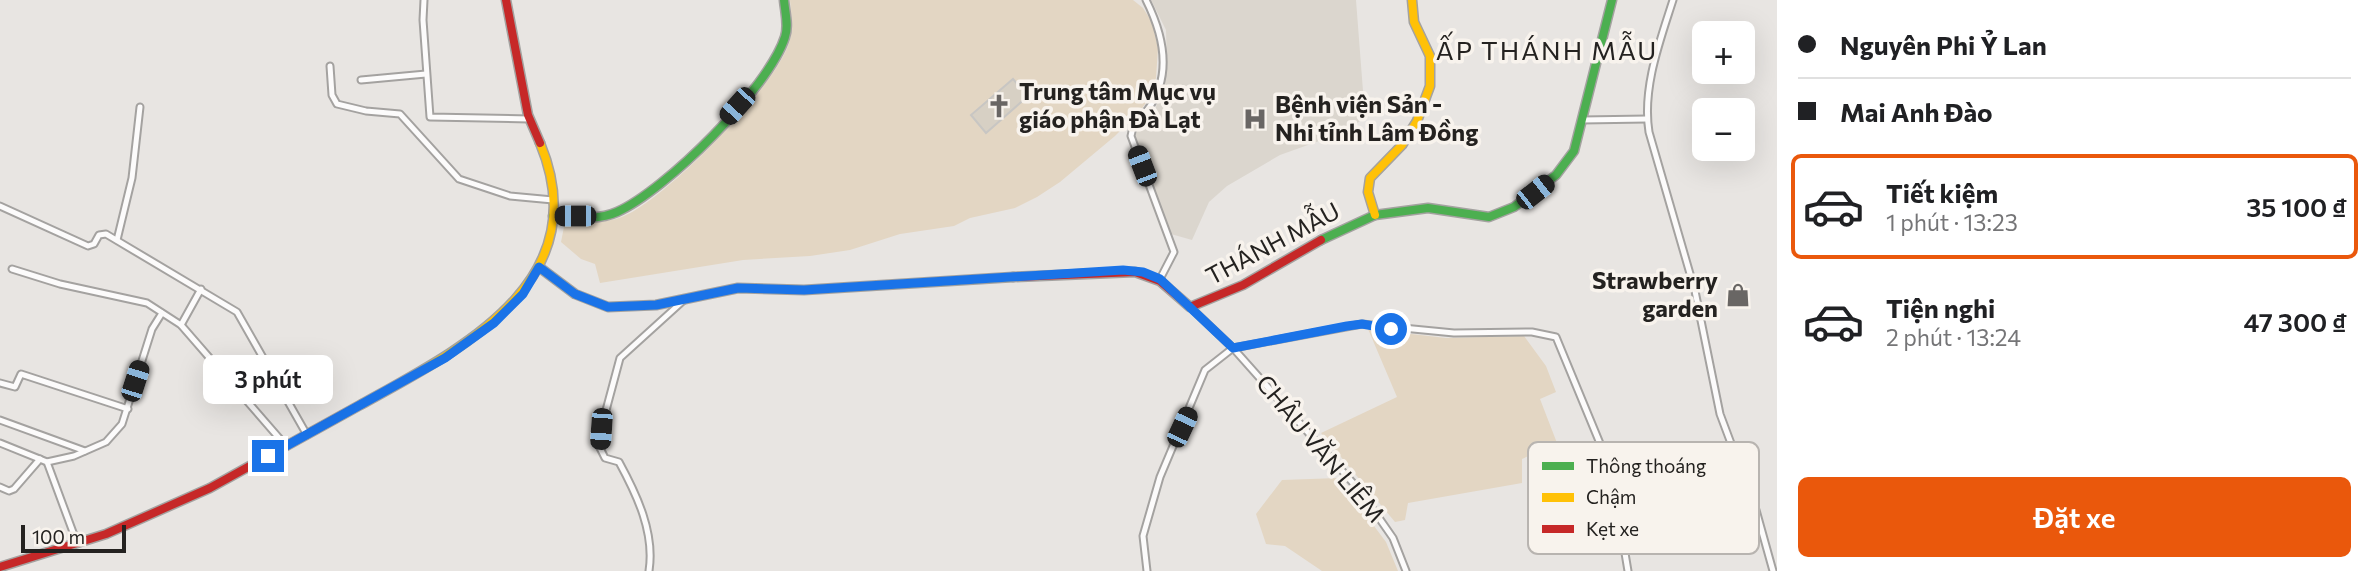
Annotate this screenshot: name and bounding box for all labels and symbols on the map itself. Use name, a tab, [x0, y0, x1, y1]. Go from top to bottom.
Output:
district label: ẤP THÁNH MẪU	[1436, 31, 1658, 65]
place label: Trung tâm Mục vụ giáo phận Đà Lạt	[1019, 76, 1216, 133]
car	[716, 83, 759, 129]
place label: Bệnh viện Sản - Nhi tỉnh Lâm Đồng	[1275, 89, 1478, 146]
church icon: Trung tâm Mục vụ giáo phận Đà Lạt	[985, 92, 1013, 120]
hospital icon: Bệnh viện Sản - Nhi tỉnh Lâm Đồng	[1241, 105, 1269, 133]
car	[1125, 143, 1160, 189]
car	[1512, 171, 1559, 213]
street label: THÁNH MẪU	[1199, 192, 1344, 290]
car	[555, 206, 597, 227]
place label: Strawberry garden	[1592, 265, 1718, 322]
shop icon: Strawberry garden	[1724, 281, 1752, 309]
route start	[1375, 313, 1407, 345]
callout: 3 phút	[203, 354, 333, 404]
car	[119, 358, 152, 404]
street label: CHÂU VĂN LIÊM	[1251, 368, 1391, 528]
car	[1164, 404, 1201, 450]
car	[590, 407, 613, 451]
route end	[252, 440, 284, 472]
legend	[1528, 442, 1759, 554]
text: Thông thoáng	[1586, 454, 1706, 477]
text: Chậm	[1586, 485, 1636, 508]
text: Kẹt xe	[1586, 517, 1639, 540]
scale bar	[21, 522, 126, 554]

